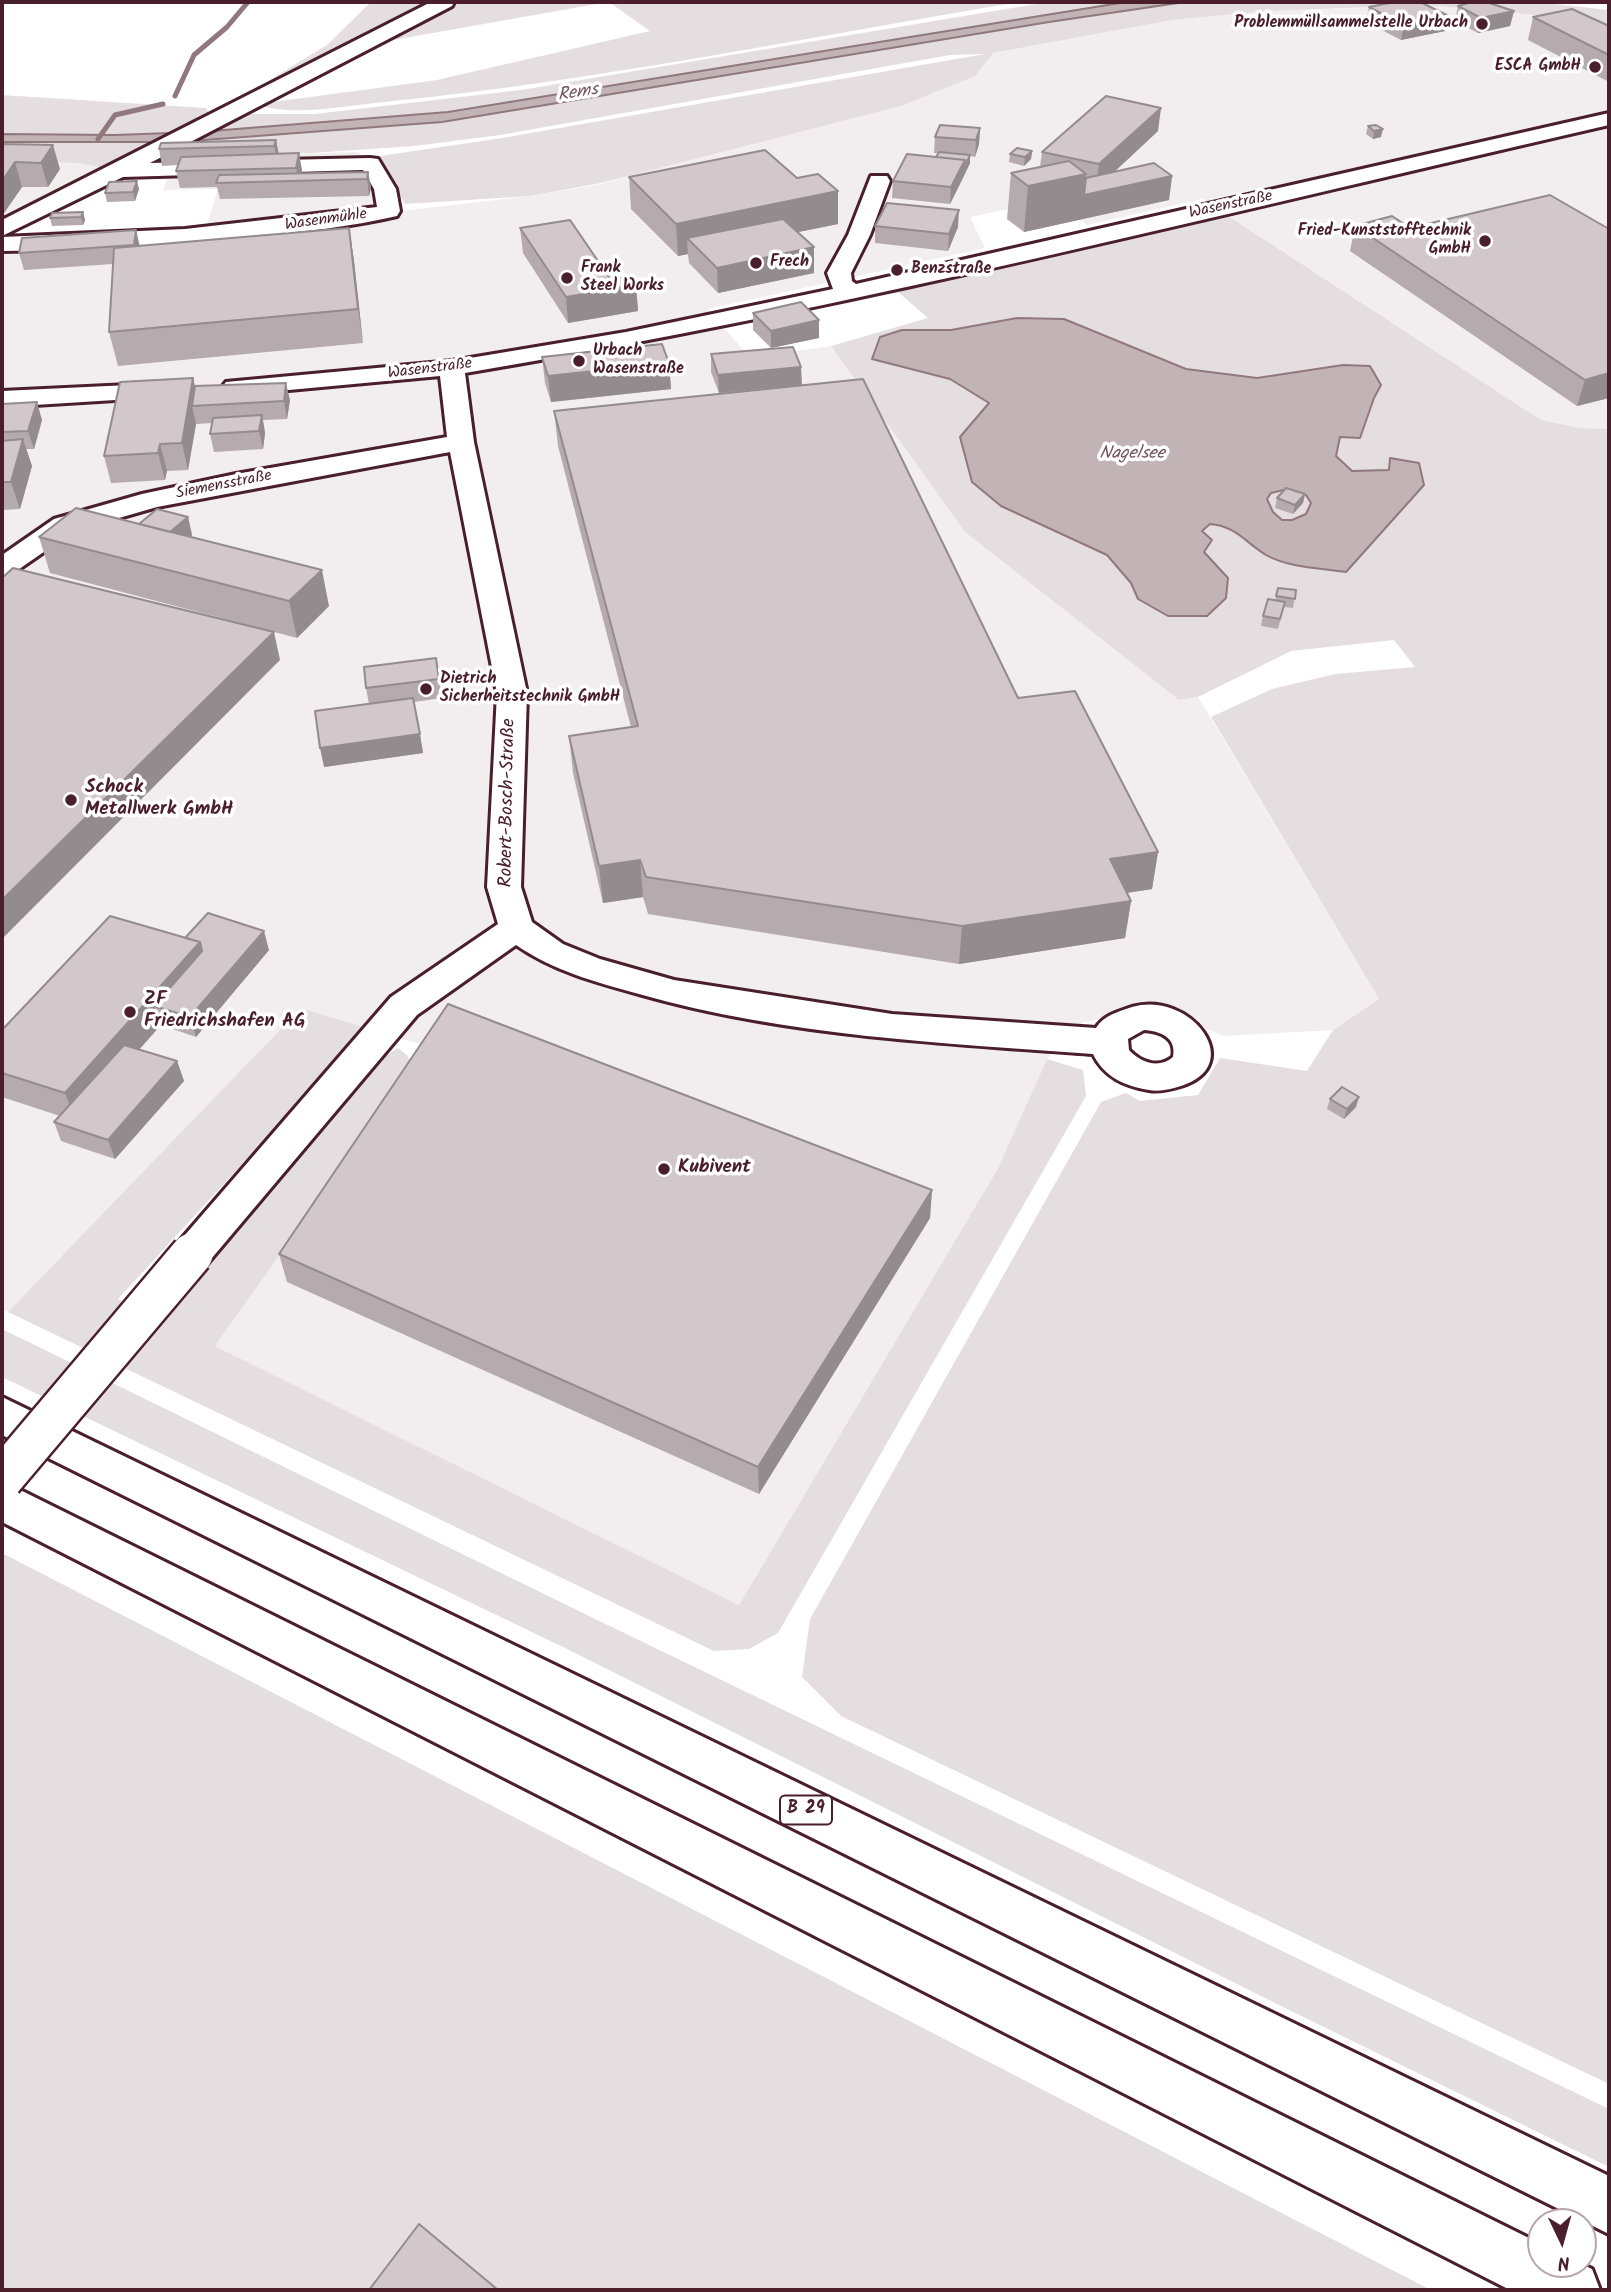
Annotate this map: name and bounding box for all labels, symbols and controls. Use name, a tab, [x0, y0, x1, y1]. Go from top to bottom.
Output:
place label: Problemmüllsammelstelle Urbach	[1234, 14, 1468, 34]
marker: Problemmüllsammelstelle Urbach	[1474, 16, 1490, 32]
place label: ESCA GmbH	[1495, 57, 1581, 77]
marker: ESCA GmbH	[1587, 59, 1603, 75]
water label: Rems	[556, 80, 600, 108]
street label: Wasenstraße	[1187, 188, 1275, 224]
street label: Wasenmühle	[284, 206, 368, 236]
place label: Fried-Kunststofftechnik GmbH	[1298, 222, 1471, 260]
marker: Fried-Kunststofftechnik GmbH	[1477, 233, 1493, 249]
place label: Frech	[770, 253, 809, 273]
marker: Frech	[748, 255, 764, 271]
place label: Frank Steel Works	[581, 259, 664, 297]
place label: Benzstraße	[911, 260, 991, 280]
marker: Benzstraße	[889, 262, 905, 278]
marker: Frank Steel Works	[559, 270, 575, 286]
place label: Urbach Wasenstraße	[593, 342, 684, 380]
marker: Urbach Wasenstraße	[571, 353, 587, 369]
street label: Wasenstraße	[387, 355, 473, 385]
water label: Nagelsee	[1099, 444, 1165, 466]
street label: Siemensstraße	[174, 467, 274, 505]
place label: Dietrich Sicherheitstechnik GmbH	[440, 670, 620, 708]
marker: Dietrich Sicherheitstechnik GmbH	[418, 681, 434, 697]
street label: Robert-Bosch-Straße	[496, 718, 522, 888]
place label: Schock Metallwerk GmbH	[85, 778, 233, 822]
marker: Schock Metallwerk GmbH	[63, 792, 79, 808]
place label: ZF Friedrichshafen AG	[144, 990, 305, 1034]
marker: ZF Friedrichshafen AG	[122, 1004, 138, 1020]
place label: Kubivent	[678, 1158, 751, 1180]
marker: Kubivent	[656, 1161, 672, 1177]
road number: B 29	[780, 1796, 832, 1824]
north arrow	[1527, 2208, 1597, 2278]
text: N	[1556, 2246, 1571, 2277]

